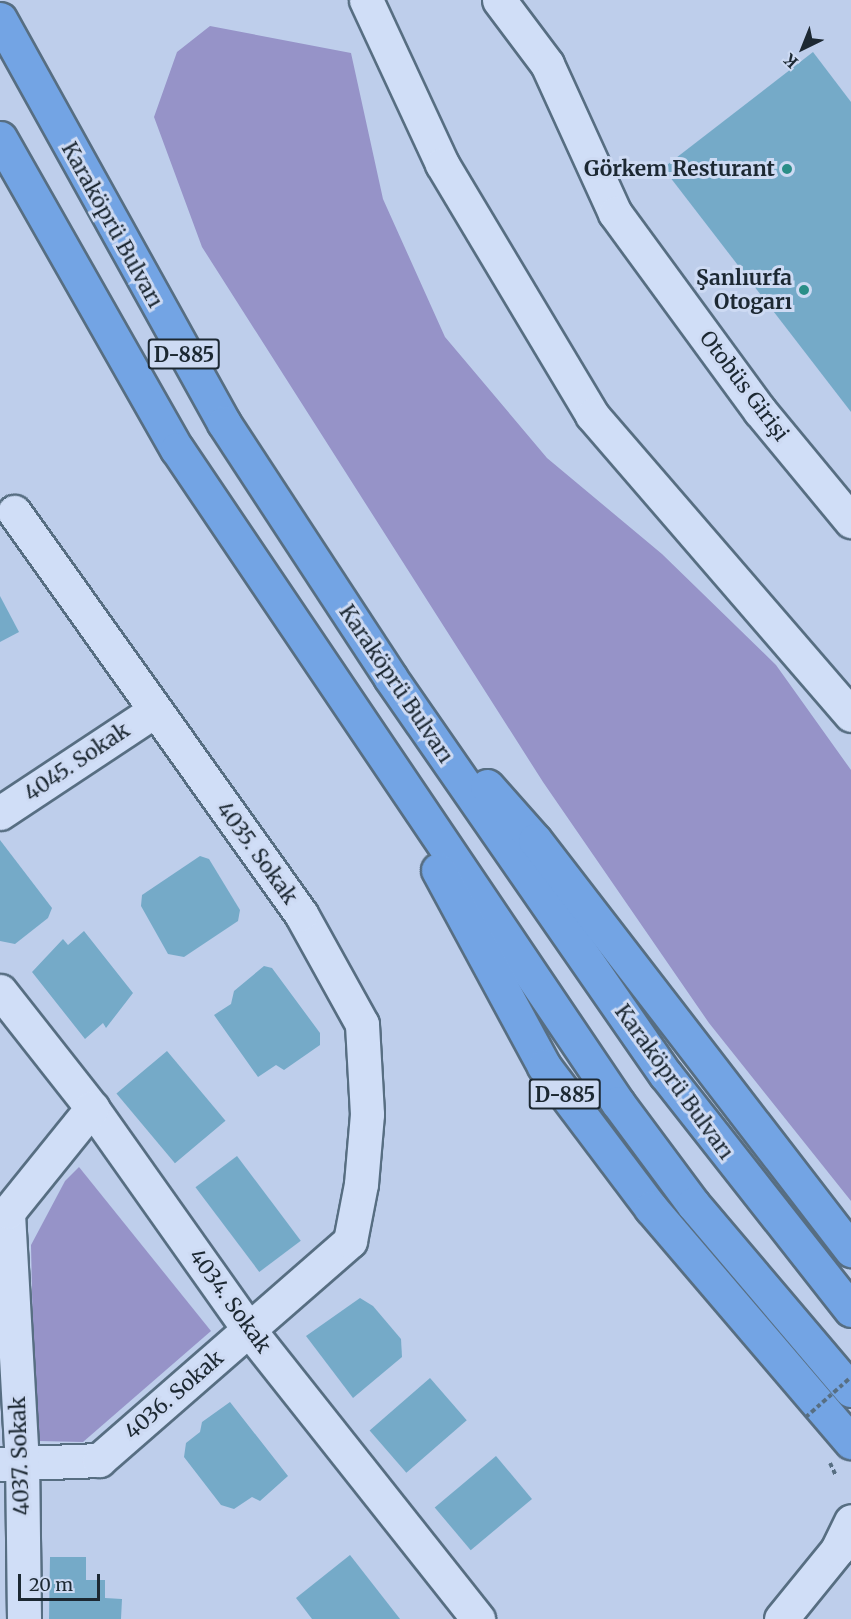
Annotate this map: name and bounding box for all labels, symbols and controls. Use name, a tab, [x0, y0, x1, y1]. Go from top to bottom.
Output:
north arrow	[773, 18, 833, 78]
text: K	[780, 50, 802, 73]
street label: Karaköprü Bulvarı	[56, 138, 168, 312]
place label: Görkem Resturant	[584, 156, 775, 182]
marker: Görkem Resturant	[780, 162, 794, 176]
place label: Şanlıurfa Otogarı	[696, 265, 792, 315]
marker: Şanlıurfa Otogarı	[797, 283, 811, 297]
street label: Otobüs Girişi	[694, 326, 794, 446]
road number: D-885	[146, 337, 222, 371]
street label: Karaköprü Bulvarı	[334, 600, 458, 768]
street label: 4045. Sokak	[20, 718, 134, 806]
street label: 4035. Sokak	[211, 797, 303, 909]
street label: Karaköprü Bulvarı	[609, 1000, 739, 1164]
road number: D-885	[528, 1077, 602, 1111]
street label: 4034. Sokak	[184, 1244, 276, 1358]
street label: 4036. Sokak	[120, 1345, 228, 1445]
street label: 4037. Sokak	[5, 1396, 35, 1516]
scale bar	[21, 1562, 104, 1600]
text: 20 m	[29, 1573, 73, 1596]

